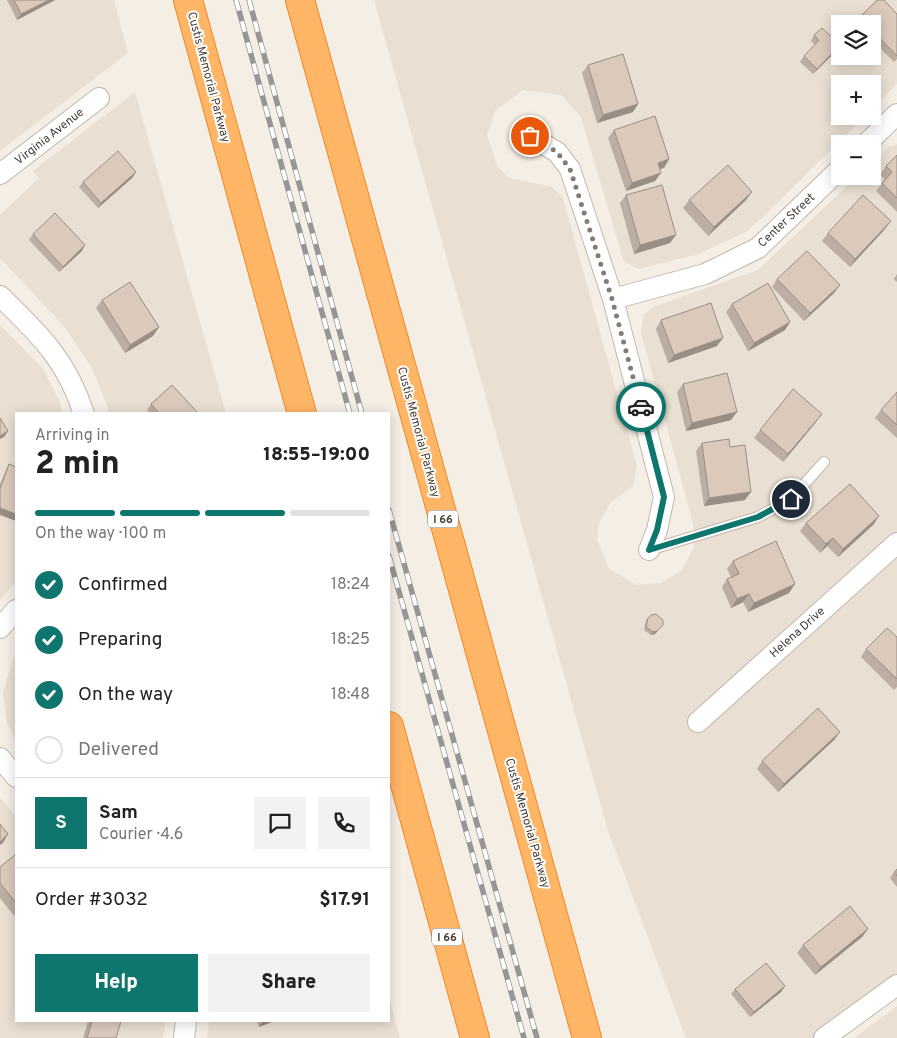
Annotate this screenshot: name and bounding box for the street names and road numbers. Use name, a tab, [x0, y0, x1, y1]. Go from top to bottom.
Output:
street label: Custis Memorial Parkway	[183, 10, 233, 144]
street label: Virginia Avenue	[12, 105, 87, 169]
street label: Center Street	[755, 190, 819, 251]
street label: Custis Memorial Parkway	[393, 365, 443, 499]
road number: I 66	[428, 510, 458, 528]
street label: Helena Drive	[767, 604, 829, 662]
street label: Custis Memorial Parkway	[501, 756, 553, 890]
road number: I 66	[432, 929, 462, 946]

